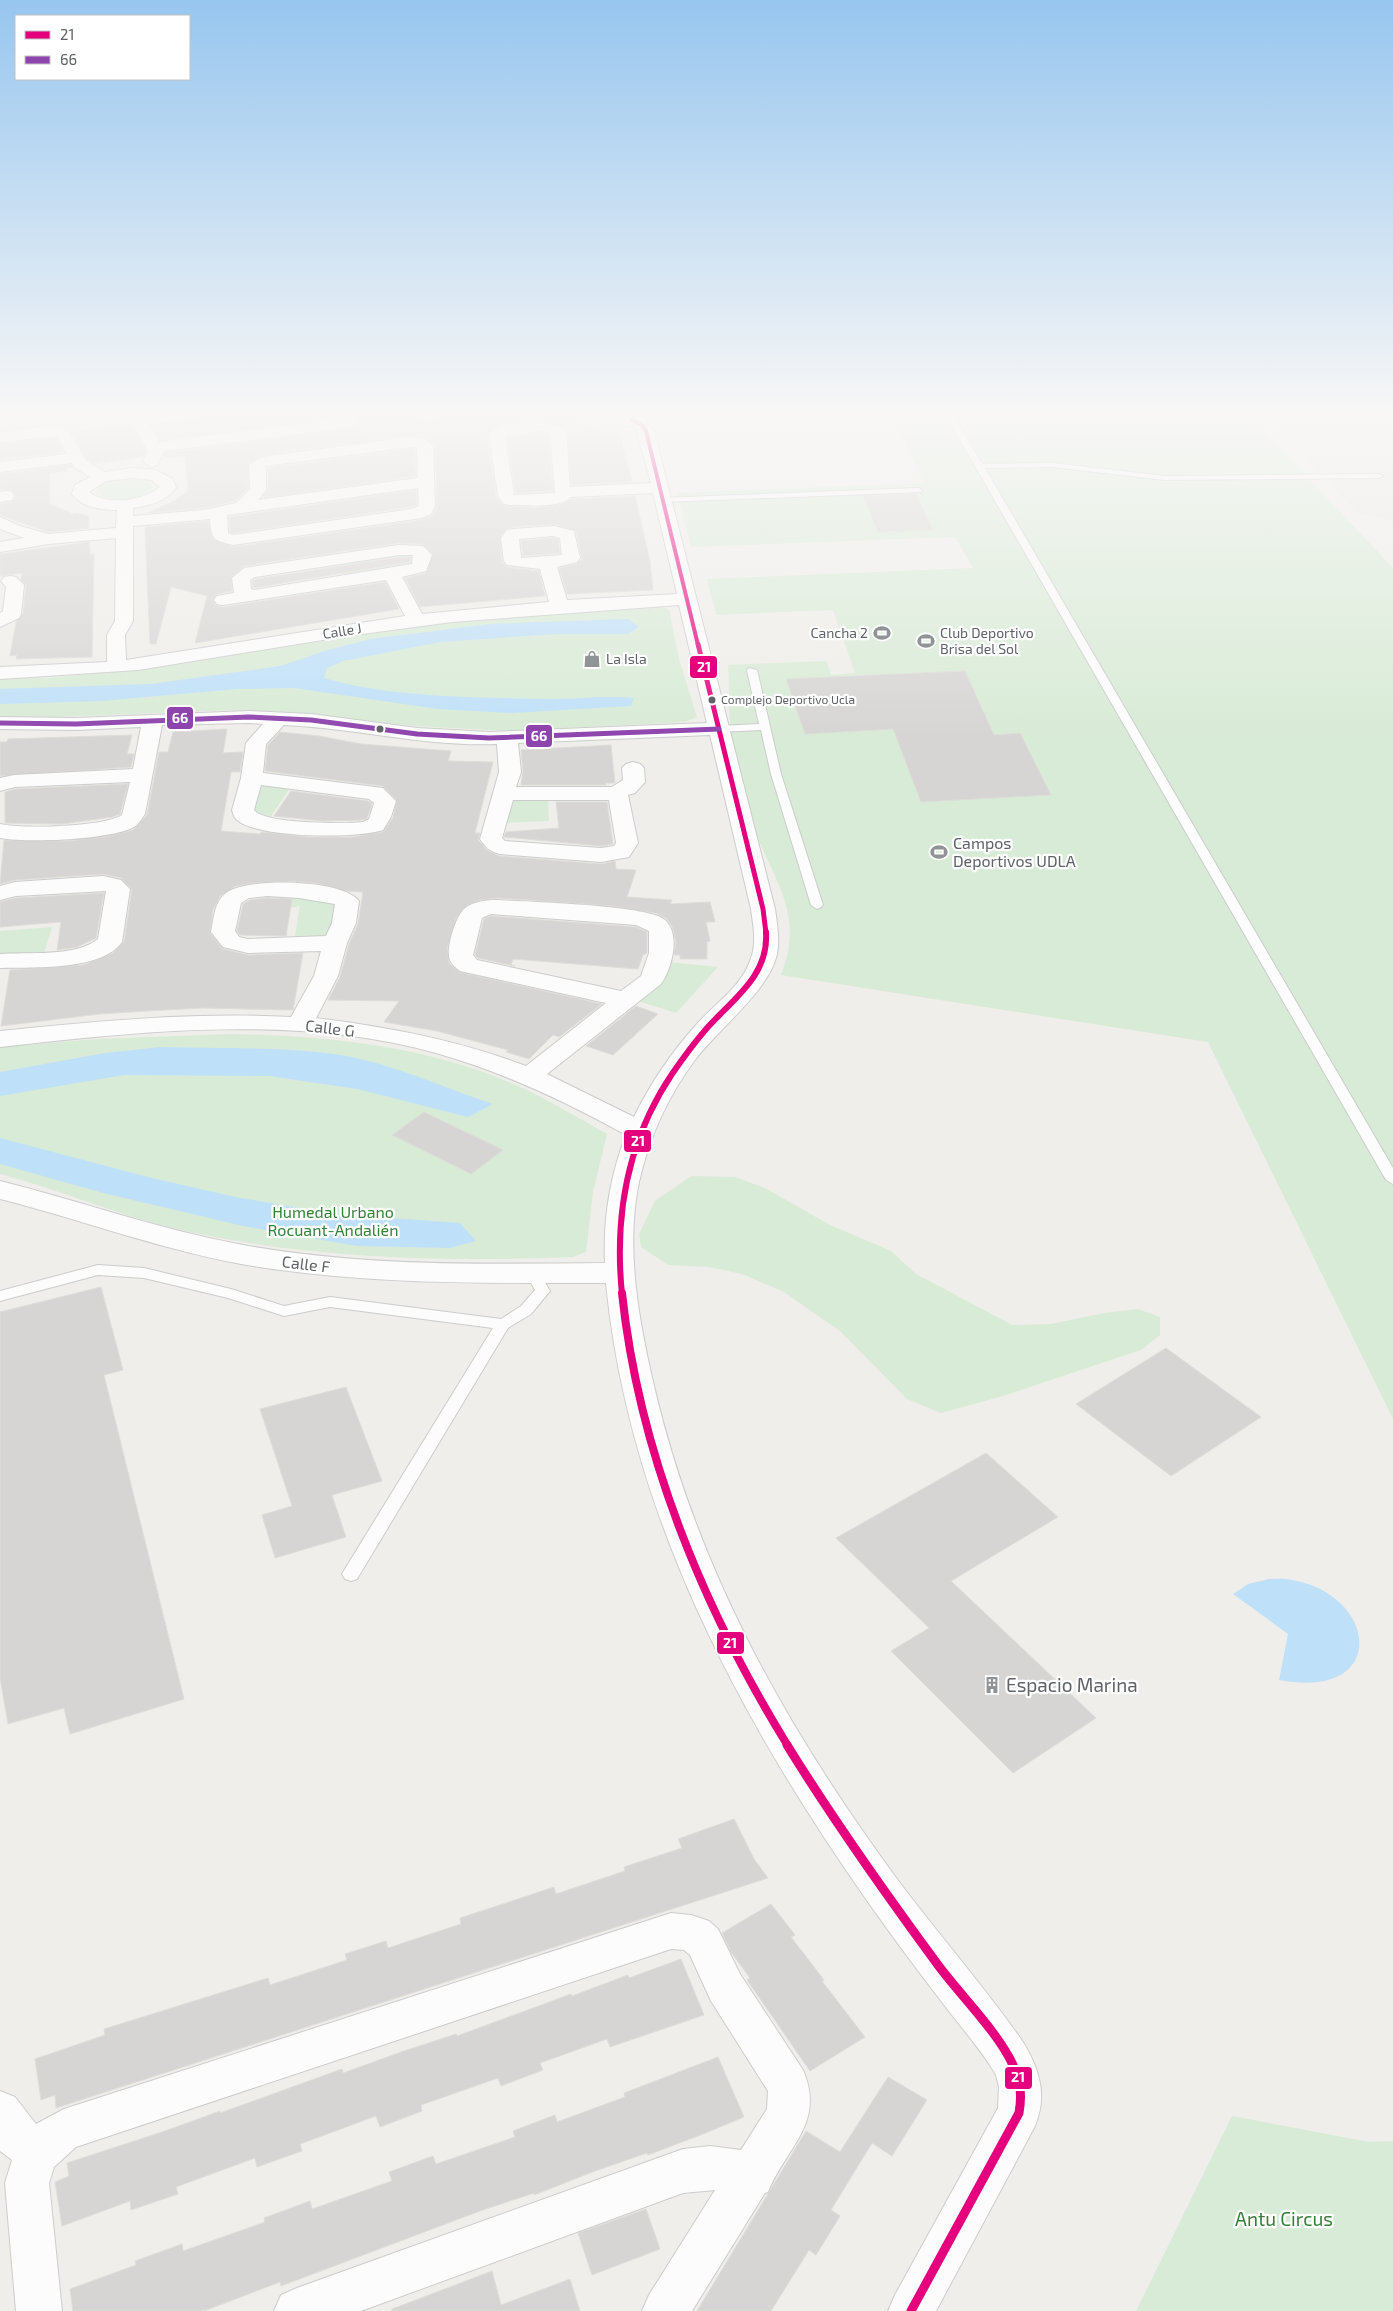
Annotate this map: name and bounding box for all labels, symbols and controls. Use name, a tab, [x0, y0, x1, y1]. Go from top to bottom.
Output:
legend	[15, 15, 190, 80]
text: 21	[60, 25, 74, 43]
text: 66	[60, 50, 77, 68]
street label: Calle J	[321, 619, 363, 642]
sports icon: Cancha 2	[872, 623, 892, 643]
place label: Cancha 2	[811, 624, 868, 641]
place label: Club Deportivo Brisa del Sol	[940, 624, 1034, 657]
sports icon: Club Deportivo Brisa del Sol	[916, 631, 936, 651]
shop icon: La Isla	[582, 649, 602, 669]
place label: La Isla	[606, 650, 647, 667]
line badge: 21	[689, 655, 718, 679]
text: 21	[697, 658, 711, 675]
place label: Complejo Deportivo Ucla	[721, 692, 855, 707]
marker: Complejo Deportivo Ucla	[707, 695, 717, 705]
line badge: 66	[166, 706, 194, 730]
text: 66	[172, 709, 188, 726]
unlabelled marker	[375, 724, 385, 734]
line badge: 66	[525, 724, 553, 748]
text: 66	[531, 727, 547, 744]
place label: Campos Deportivos UDLA	[953, 833, 1076, 870]
sports icon: Campos Deportivos UDLA	[929, 842, 949, 862]
street label: Calle G	[304, 1015, 356, 1040]
line badge: 21	[623, 1129, 652, 1153]
text: 21	[631, 1132, 645, 1149]
park label: Humedal Urbano Rocuant-Andalién	[268, 1202, 398, 1239]
street label: Calle F	[281, 1251, 332, 1276]
line badge: 21	[716, 1631, 745, 1655]
text: 21	[723, 1634, 737, 1651]
place label: Espacio Marina	[1006, 1673, 1138, 1696]
building icon: Espacio Marina	[982, 1675, 1002, 1695]
line badge: 21	[1004, 2066, 1033, 2090]
text: 21	[1011, 2068, 1025, 2085]
park label: Antu Circus	[1235, 2207, 1333, 2230]

